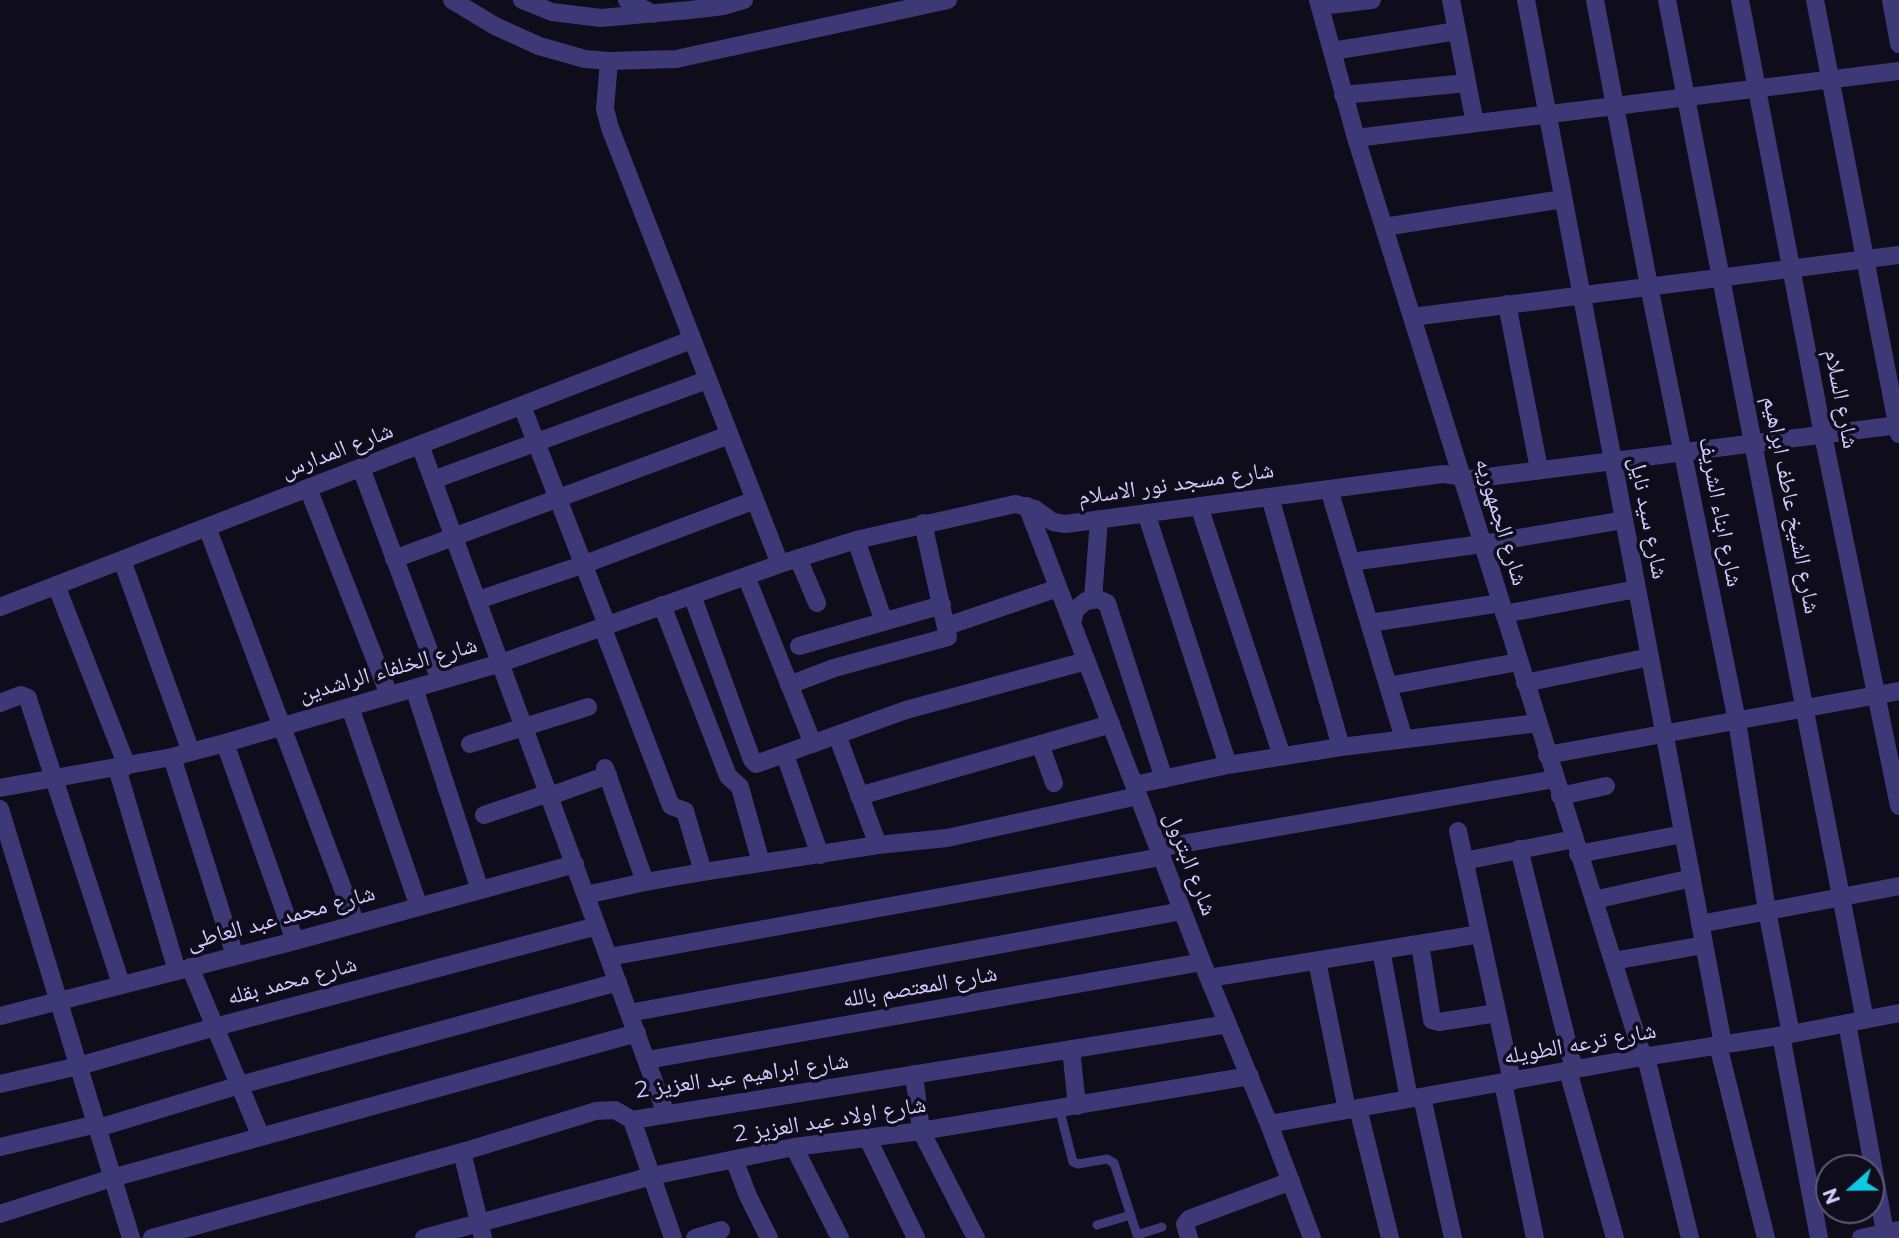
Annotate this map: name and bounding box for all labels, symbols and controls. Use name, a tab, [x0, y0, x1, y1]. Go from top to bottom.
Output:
street label: شارع السلام	[1818, 347, 1864, 451]
street label: شارع الشيخ عاطف ابراهيم	[1756, 394, 1826, 616]
street label: شارع المدارس	[277, 417, 397, 485]
street label: شارع ابناء الشريف	[1692, 435, 1748, 589]
street label: شارع الجمهوريه	[1469, 455, 1533, 589]
street label: شارع سيد نايل	[1623, 455, 1673, 581]
street label: شارع مسجد نور الاسلام	[1076, 457, 1276, 511]
street label: شارع الخلفاء الراشدين	[296, 631, 480, 709]
street label: شارع البترول	[1158, 808, 1222, 920]
street label: شارع محمد عبد العاطى	[184, 880, 378, 956]
street label: شارع محمد بقله	[224, 950, 360, 1012]
street label: شارع المعتصم بالله	[841, 960, 999, 1014]
street label: شارع ترعه الطويله	[1502, 1017, 1658, 1071]
street label: شارع ابراهيم عبد العزيز 2	[634, 1047, 850, 1105]
street label: شارع اولاد عبد العزيز 2	[732, 1091, 928, 1149]
north arrow	[1815, 1154, 1885, 1224]
text: N	[1818, 1185, 1845, 1207]

